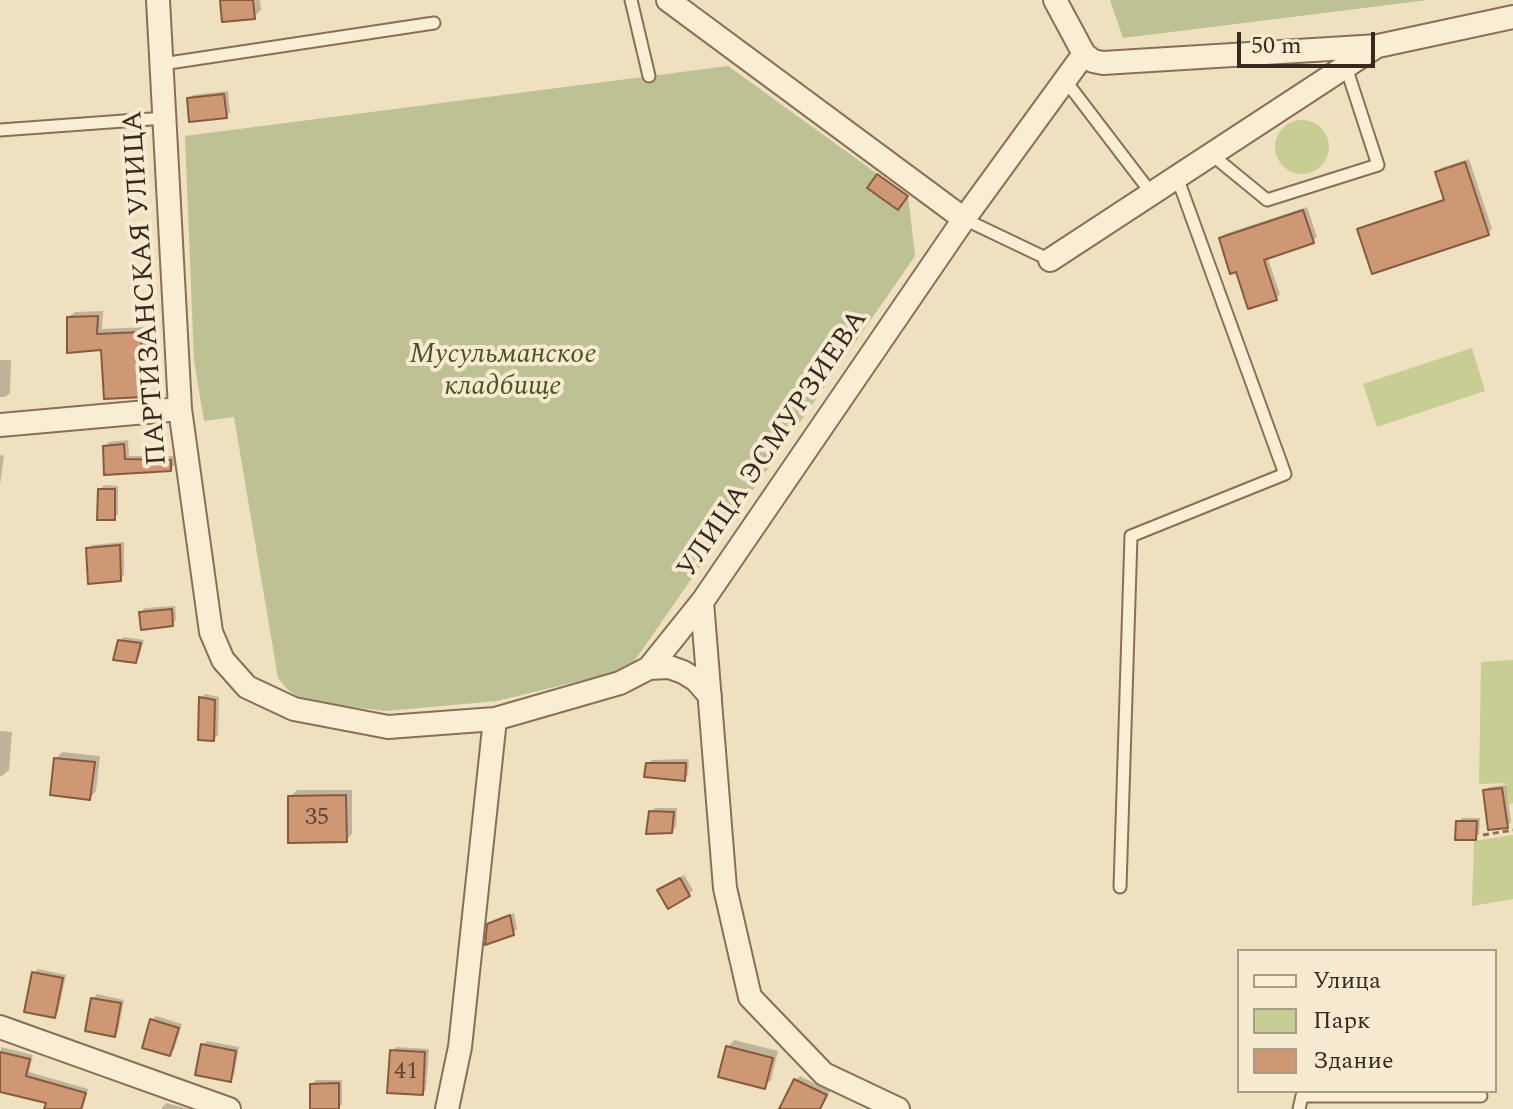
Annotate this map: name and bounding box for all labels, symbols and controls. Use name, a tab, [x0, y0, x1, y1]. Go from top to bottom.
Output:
scale bar	[1241, 16, 1379, 66]
text: 50 m	[1251, 28, 1302, 64]
street label: ПАРТИЗАНСКАЯ УЛИЦА	[118, 109, 176, 467]
street label: УЛИЦА ЭСМУРЗИЕВА	[672, 305, 876, 585]
park label: Мусульманское кладбище	[409, 340, 597, 406]
house number: 35	[305, 805, 329, 833]
legend	[1237, 949, 1497, 1093]
text: Улица	[1313, 963, 1381, 999]
text: Парк	[1313, 1003, 1370, 1039]
text: Здание	[1313, 1043, 1394, 1079]
house number: 41	[394, 1059, 418, 1087]

